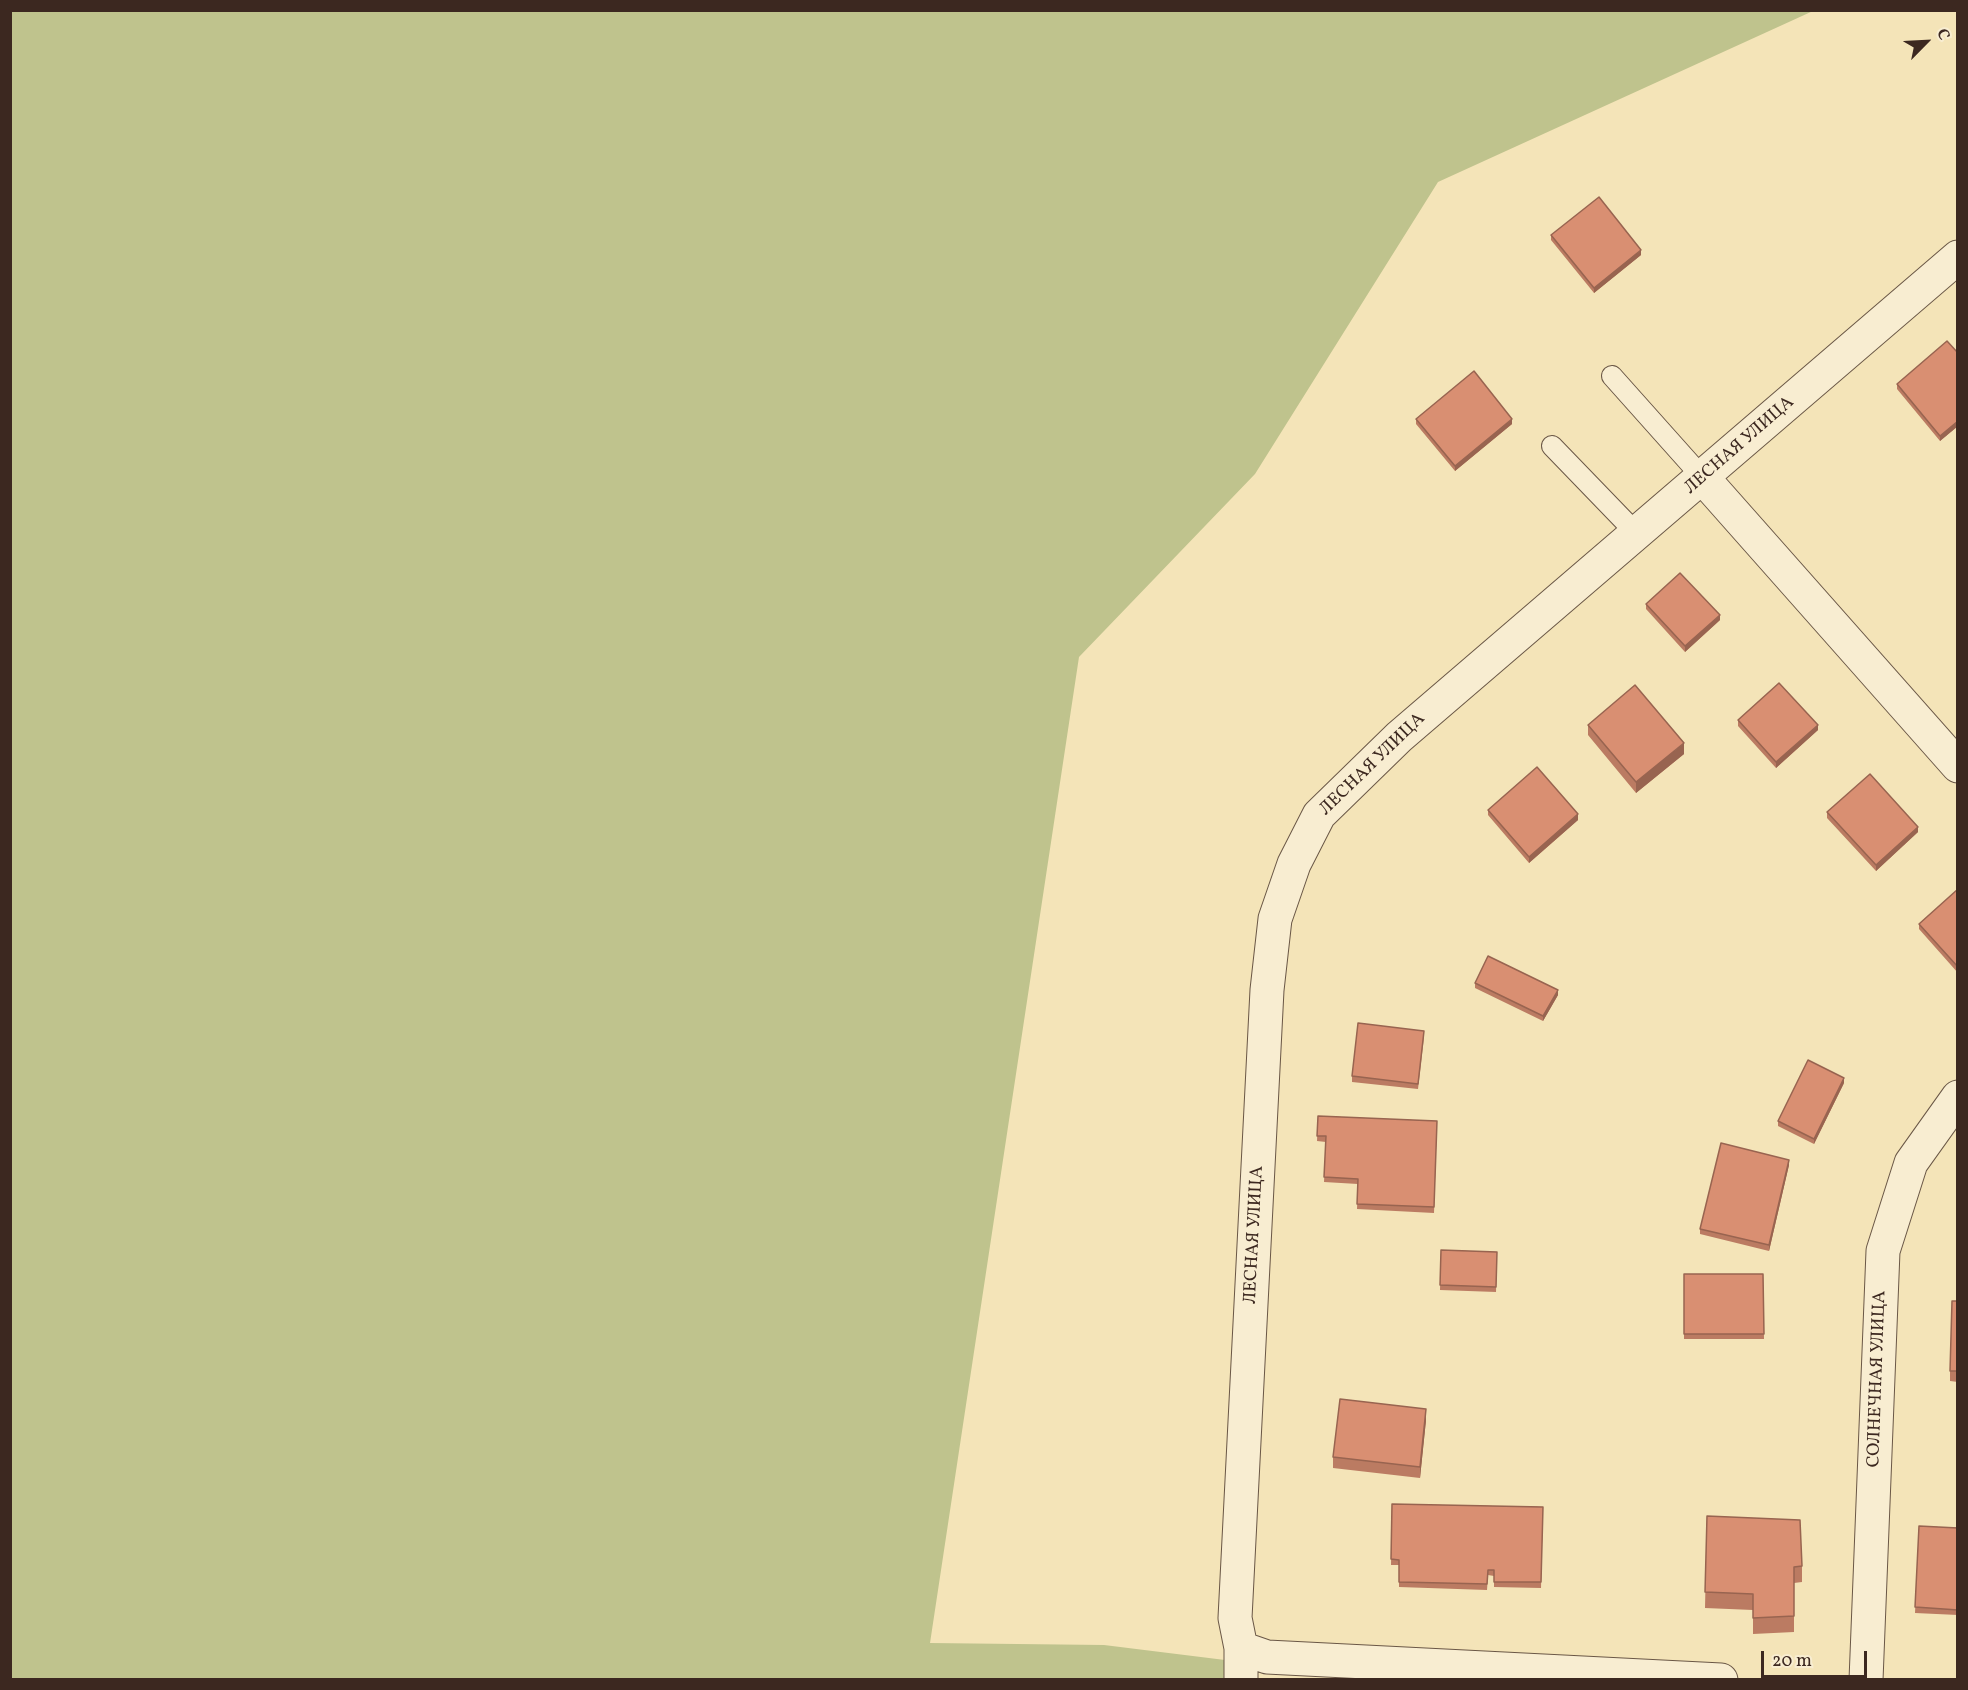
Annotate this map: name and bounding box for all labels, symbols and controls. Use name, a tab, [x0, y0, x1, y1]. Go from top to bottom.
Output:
north arrow	[1896, 12, 1956, 72]
text: С	[1930, 25, 1955, 44]
street label: ЛЕСНАЯ УЛИЦА	[1681, 392, 1799, 500]
street label: ЛЕСНАЯ УЛИЦА	[1316, 709, 1430, 821]
street label: ЛЕСНАЯ УЛИЦА	[1241, 1165, 1269, 1305]
street label: СОЛНЕЧНАЯ УЛИЦА	[1864, 1290, 1892, 1468]
scale bar	[1764, 1639, 1870, 1677]
text: 20 m	[1772, 1649, 1812, 1674]

